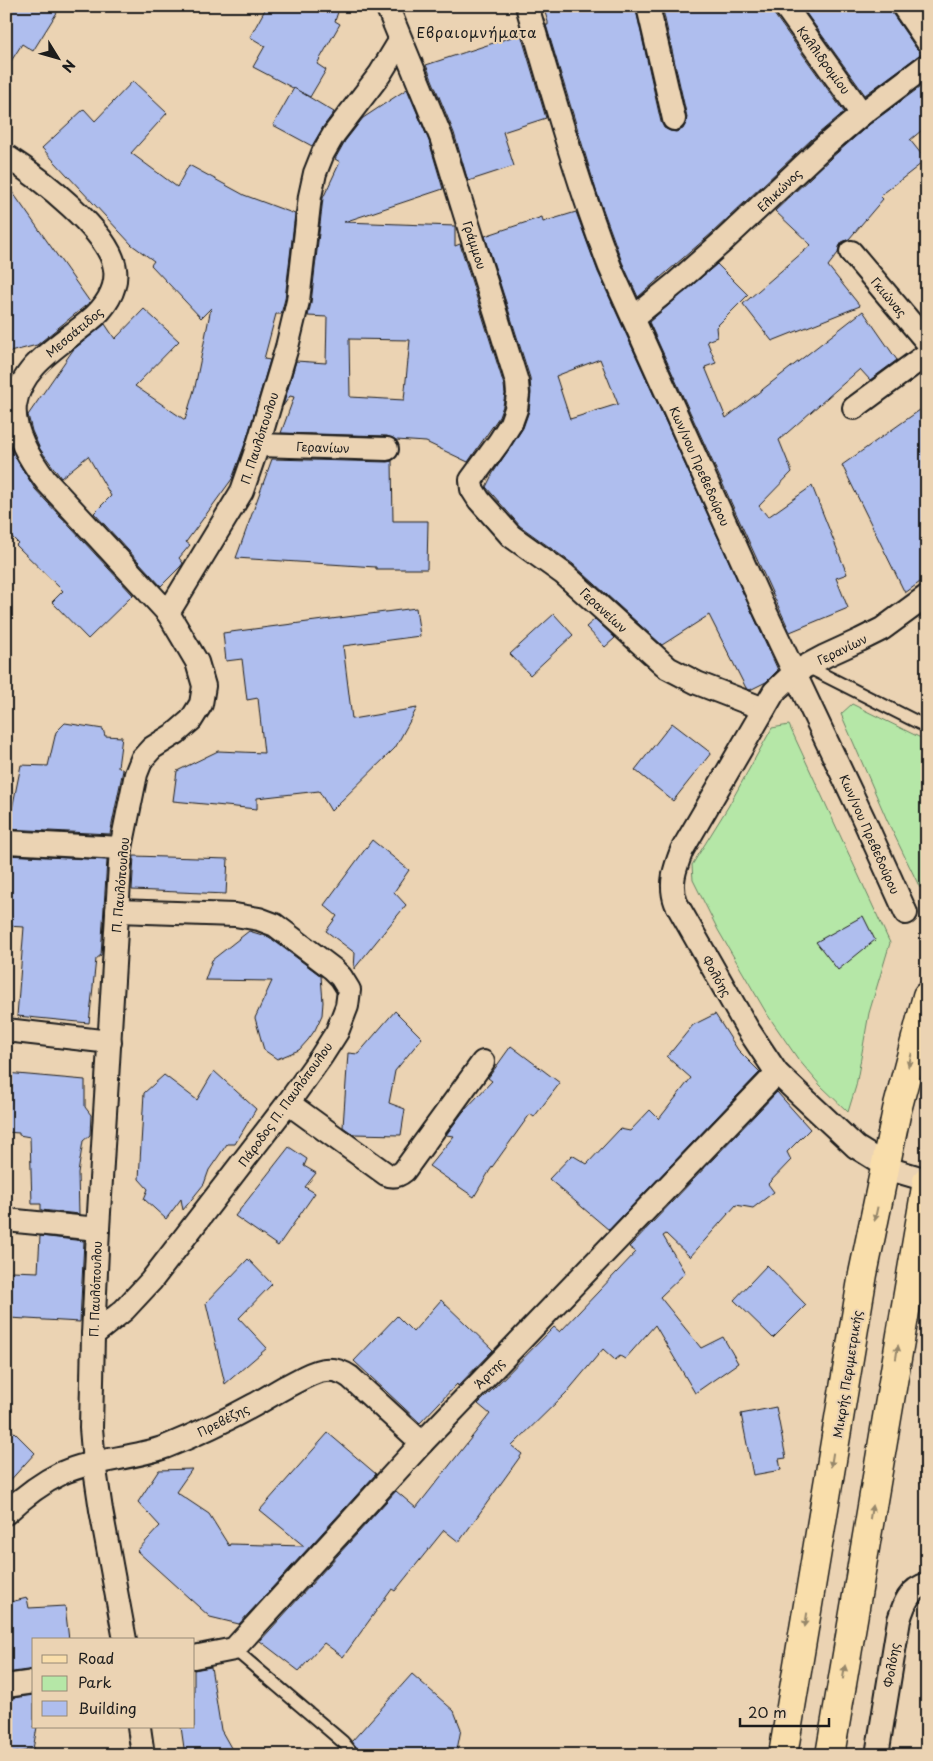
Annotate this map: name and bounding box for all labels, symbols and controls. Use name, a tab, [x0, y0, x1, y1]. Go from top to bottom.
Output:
district label: Εβραιομνήματα	[417, 22, 537, 43]
street label: Καλλιδρομίου	[793, 22, 855, 98]
north arrow	[32, 32, 82, 82]
text: N	[57, 55, 81, 77]
street label: Ελικώνος	[753, 164, 805, 216]
street label: Γράμμου	[459, 218, 491, 272]
street label: Γκιώνας	[867, 273, 911, 321]
street label: Μεσσάτιδος	[41, 303, 107, 361]
street label: Π. Παυλόπουλου	[236, 389, 282, 486]
street label: Κων/νου Πρεβεδούρου	[665, 403, 735, 529]
street label: Γερανίων	[296, 437, 350, 457]
street label: Γερανείων	[576, 583, 632, 637]
street label: Γερανίων	[814, 629, 870, 669]
street label: Κων/νου Πρεβεδούρου	[835, 771, 905, 897]
street label: Π. Παυλόπουλου	[107, 836, 133, 934]
street label: Φολόης	[698, 952, 736, 1000]
street label: Πάροδος Π. Παυλόπουλου	[234, 1038, 336, 1170]
one-way arrow	[906, 1053, 914, 1068]
one-way arrow	[872, 1206, 880, 1221]
street label: Π. Παυλόπουλου	[84, 1241, 106, 1337]
street label: Μικρής Περιμετρικής	[828, 1309, 866, 1439]
one-way arrow	[894, 1343, 902, 1359]
street label: Άρτης	[470, 1354, 508, 1392]
street label: Πρεβέζης	[194, 1399, 252, 1441]
one-way arrow	[828, 1452, 836, 1468]
one-way arrow	[867, 1503, 875, 1519]
one-way arrow	[801, 1613, 809, 1629]
legend	[32, 1638, 195, 1728]
street label: Φολόης	[879, 1641, 903, 1689]
text: Road	[78, 1646, 114, 1669]
one-way arrow	[840, 1664, 848, 1680]
text: Park	[78, 1670, 112, 1693]
text: Building	[78, 1696, 137, 1719]
scale bar	[740, 1696, 829, 1728]
text: 20 m	[748, 1700, 787, 1723]

